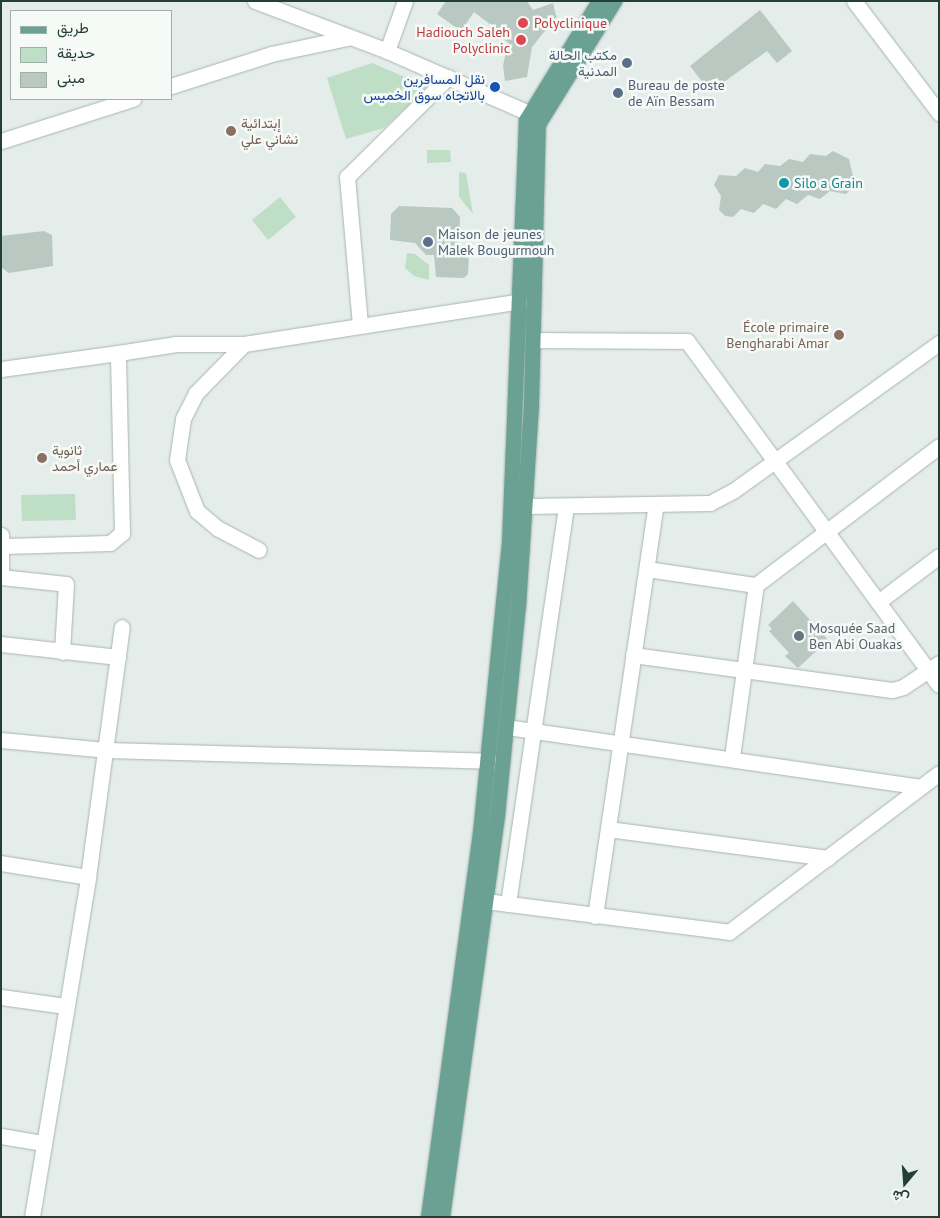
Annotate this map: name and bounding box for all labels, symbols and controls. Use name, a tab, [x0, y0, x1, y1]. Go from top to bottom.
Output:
legend	[10, 10, 172, 100]
place label: Polyclinique	[534, 15, 607, 31]
marker: Polyclinique	[516, 16, 530, 30]
text: طريق	[57, 18, 89, 37]
place label: Hadiouch Saleh Polyclinic	[416, 24, 510, 56]
marker: Hadiouch Saleh Polyclinic	[514, 33, 528, 47]
text: حديقة	[57, 43, 95, 62]
place label: مكتب الحالة المدنية	[549, 47, 617, 80]
marker: مكتب الحالة المدنية	[621, 57, 633, 69]
text: مبنى	[57, 68, 85, 87]
place label: نقل المسافرين بالاتجاه سوق الخميس	[364, 71, 485, 104]
place label: Bureau de poste de Aïn Bessam	[628, 77, 725, 110]
marker: نقل المسافرين بالاتجاه سوق الخميس	[489, 81, 501, 93]
marker: Bureau de poste de Aïn Bessam	[612, 87, 624, 99]
place label: إبتدائية نشاني علي	[241, 115, 298, 148]
marker: إبتدائية نشاني علي	[225, 125, 237, 137]
place label: Silo a Grain	[794, 175, 863, 191]
marker: Silo a Grain	[778, 177, 790, 189]
place label: Maison de jeunes Malek Bougurmouh	[438, 226, 555, 258]
marker: Maison de jeunes Malek Bougurmouh	[422, 236, 434, 248]
place label: École primaire Bengharabi Amar	[726, 319, 829, 352]
marker: École primaire Bengharabi Amar	[833, 329, 845, 341]
place label: ثانوية عماري أحمد	[52, 442, 117, 474]
marker: ثانوية عماري أحمد	[36, 452, 48, 464]
place label: Mosquée Saad Ben Abi Ouakas	[809, 620, 903, 652]
marker: Mosquée Saad Ben Abi Ouakas	[793, 630, 805, 642]
north arrow	[880, 1158, 930, 1208]
text: ش	[890, 1186, 911, 1208]

